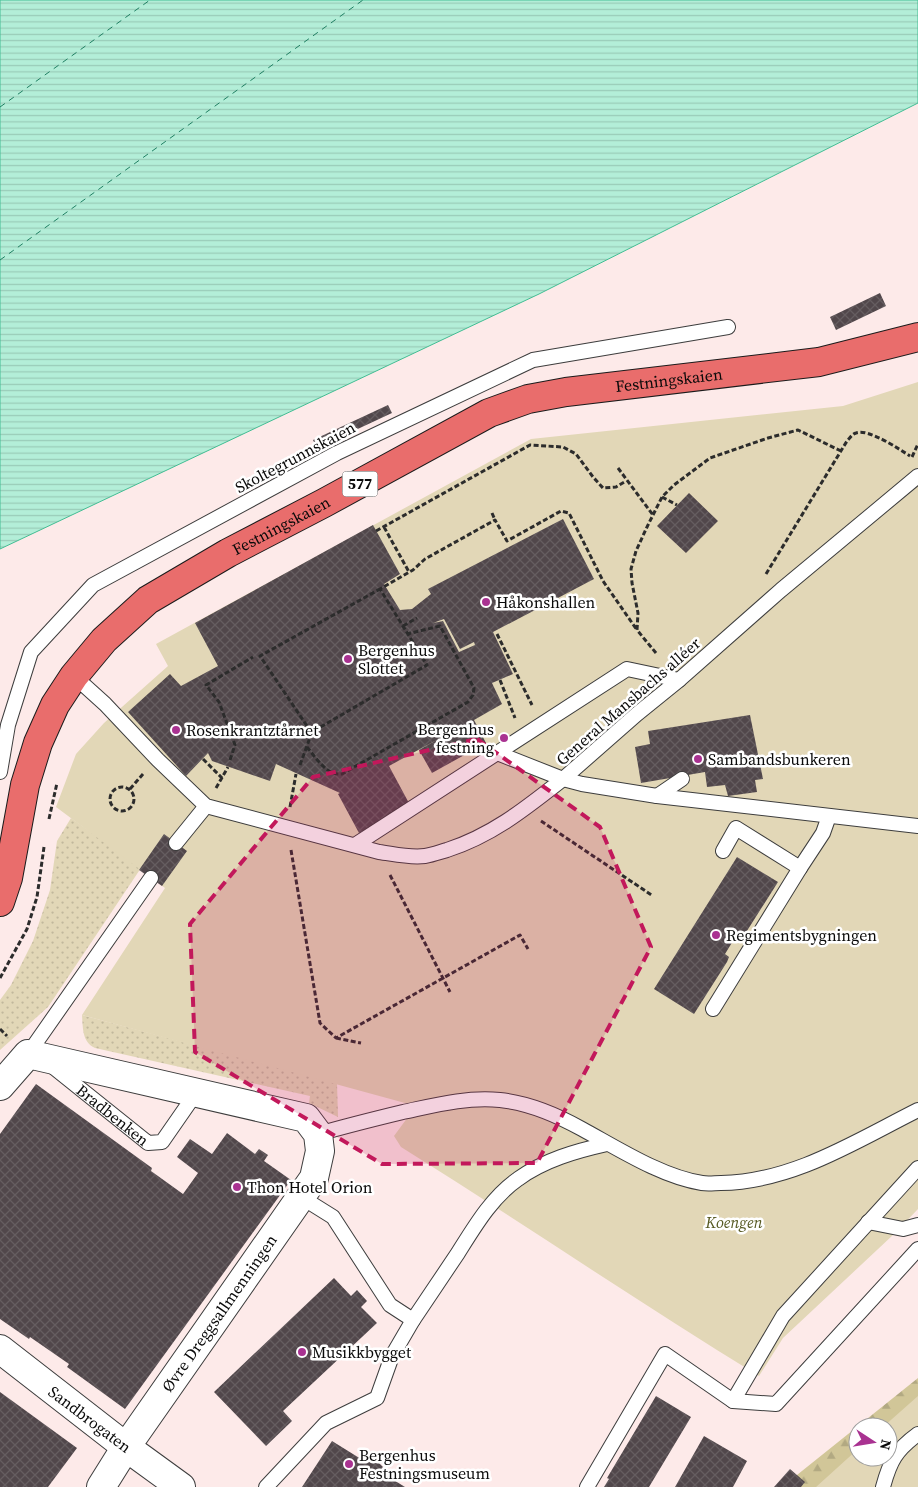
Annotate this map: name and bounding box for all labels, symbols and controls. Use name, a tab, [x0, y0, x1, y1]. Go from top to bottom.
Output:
street label: Festningskaien	[614, 363, 724, 397]
street label: Skoltegrunnskaien	[231, 416, 359, 498]
road number: 577	[342, 472, 378, 496]
street label: Festningskaien	[228, 491, 334, 560]
place label: Håkonshallen	[496, 591, 596, 613]
marker: Håkonshallen	[480, 596, 492, 608]
street label: General Mansbachs alléer	[551, 632, 705, 770]
place label: Bergenhus Slottet	[358, 639, 435, 679]
marker: Bergenhus Slottet	[342, 653, 354, 665]
place label: Bergenhus festning	[417, 718, 494, 758]
place label: Rosenkrantztårnet	[186, 719, 319, 741]
marker: Rosenkrantztårnet	[170, 724, 182, 736]
marker: Bergenhus festning	[498, 732, 510, 744]
place label: Sambandsbunkeren	[708, 748, 851, 770]
marker: Sambandsbunkeren	[692, 753, 704, 765]
place label: Regimentsbygningen	[726, 924, 877, 946]
marker: Regimentsbygningen	[710, 929, 722, 941]
street label: Bradbenken	[72, 1079, 154, 1151]
place label: Thon Hotel Orion	[247, 1176, 373, 1198]
marker: Thon Hotel Orion	[231, 1181, 243, 1193]
park label: Koengen	[705, 1211, 762, 1233]
street label: Øvre Dreggsallmenningen	[156, 1230, 282, 1396]
place label: Musikkbygget	[312, 1341, 412, 1363]
marker: Musikkbygget	[296, 1346, 308, 1358]
street label: Sandbrogaten	[44, 1380, 136, 1458]
north arrow	[848, 1417, 898, 1467]
text: N	[875, 1438, 897, 1452]
place label: Bergenhus Festningsmuseum	[359, 1444, 490, 1484]
marker: Bergenhus Festningsmuseum	[343, 1458, 355, 1470]

